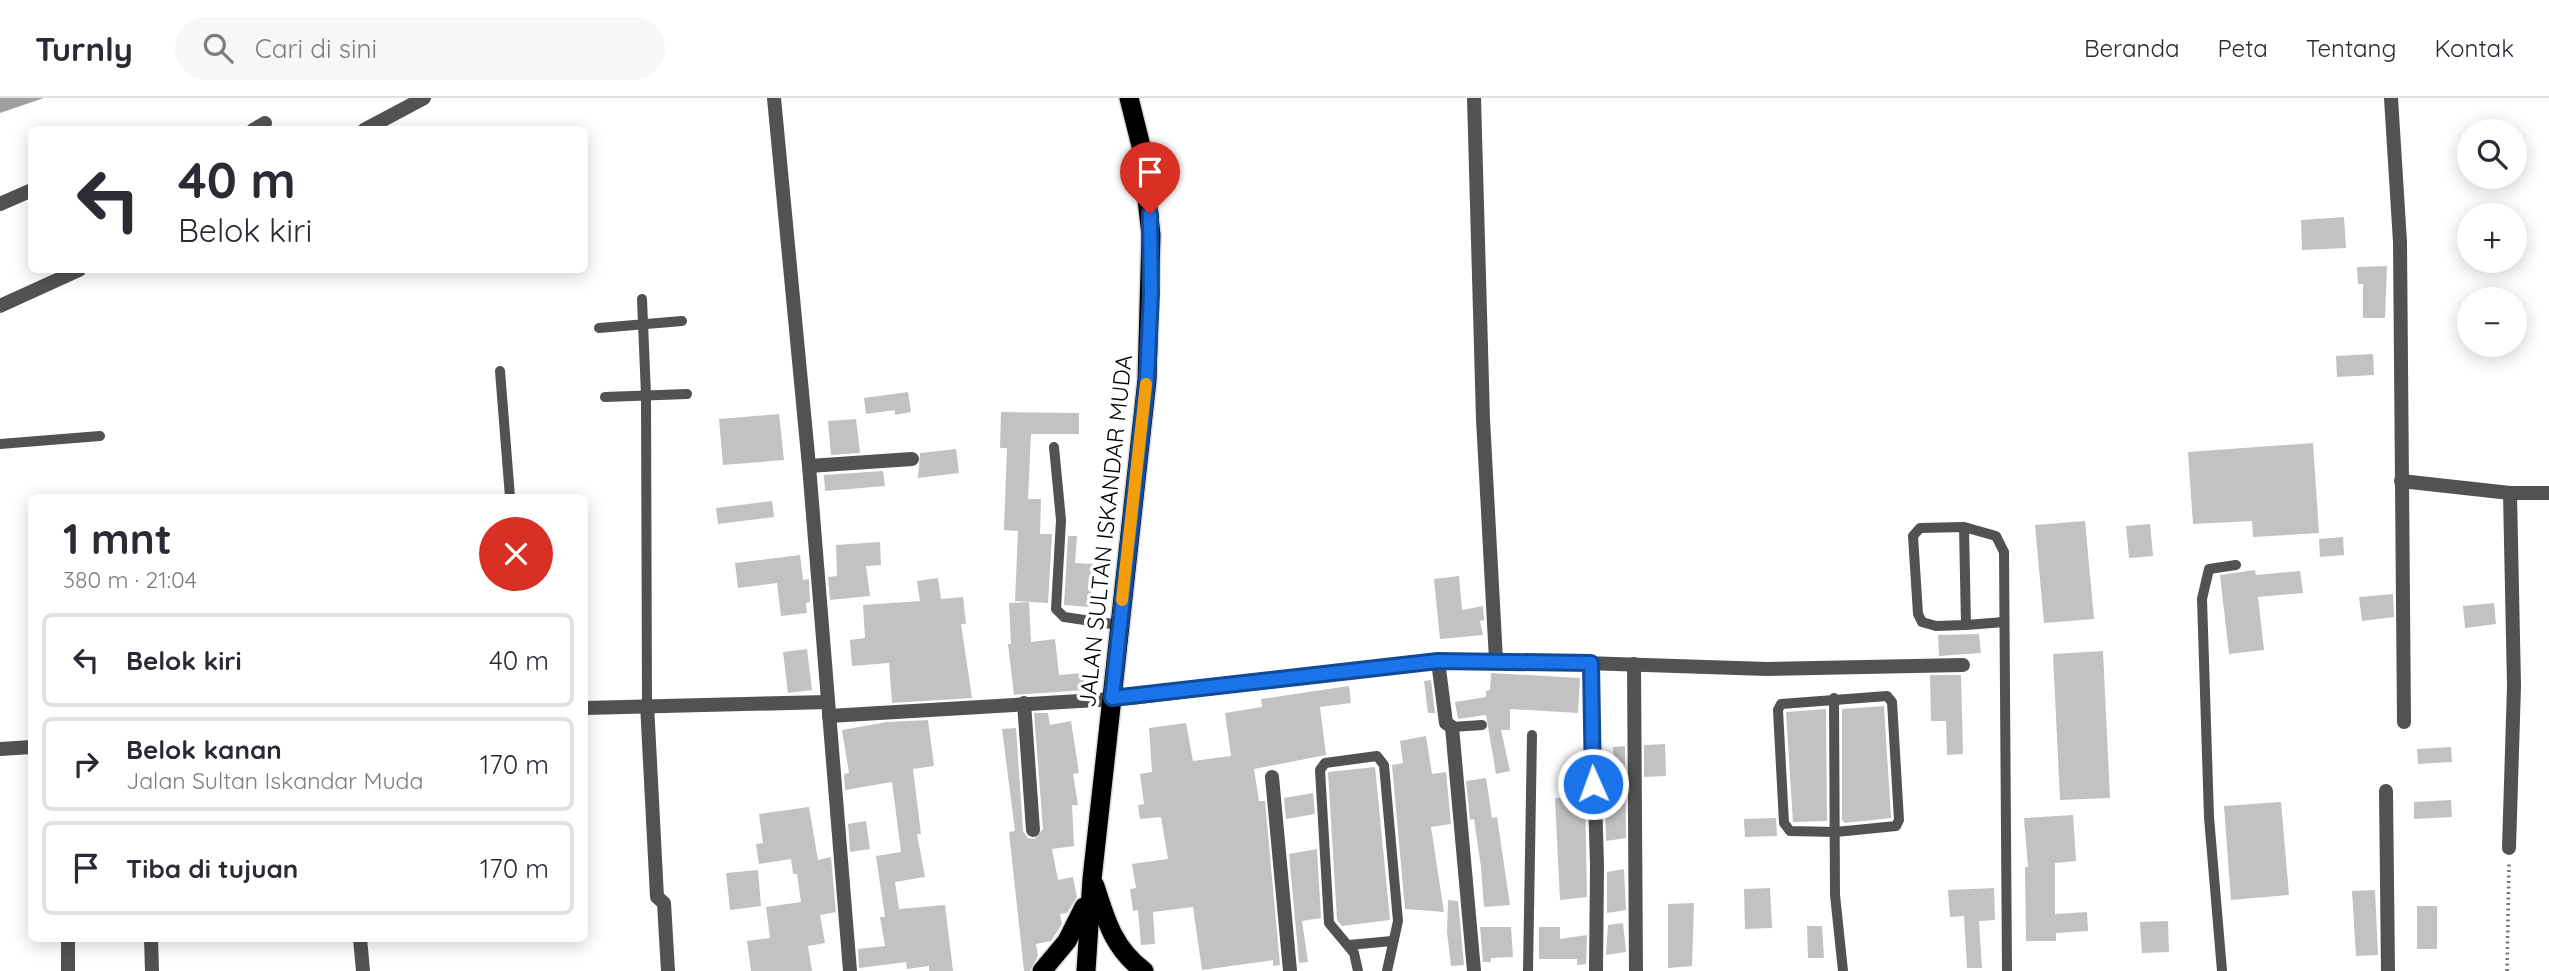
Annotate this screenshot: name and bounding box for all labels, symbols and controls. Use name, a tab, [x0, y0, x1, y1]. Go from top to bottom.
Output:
search box	[175, 17, 665, 80]
text: Turnly	[35, 28, 133, 69]
icon: search	[199, 29, 237, 67]
text: Cari di sini	[255, 32, 377, 65]
text: Beranda	[2084, 33, 2180, 63]
text: Peta	[2218, 33, 2268, 63]
text: Tentang	[2306, 33, 2396, 63]
text: Kontak	[2434, 33, 2514, 63]
map controls	[2457, 119, 2527, 357]
button: search	[2457, 119, 2527, 189]
pin	[1120, 142, 1180, 214]
text: 40 m	[178, 149, 296, 210]
icon: arrive	[1131, 153, 1169, 191]
icon: left	[63, 154, 154, 245]
button: +	[2457, 203, 2527, 273]
text: Belok kiri	[178, 210, 312, 250]
button: −	[2457, 287, 2527, 357]
street label: JALAN SULTAN ISKANDAR MUDA	[1072, 353, 1138, 709]
text: 1 mnt	[63, 512, 172, 565]
button: close	[479, 517, 553, 591]
text: 380 m · 21:04	[63, 565, 197, 594]
icon: left	[67, 641, 105, 679]
text: Belok kiri	[126, 644, 242, 677]
text: 40 m	[489, 644, 549, 677]
text: Belok kanan	[126, 733, 282, 766]
icon: right	[67, 745, 105, 783]
position arrow	[1556, 747, 1630, 821]
text: 170 m	[480, 748, 549, 781]
text: Jalan Sultan Iskandar Muda	[126, 766, 423, 795]
icon: arrive	[67, 849, 105, 887]
text: Tiba di tujuan	[126, 852, 298, 885]
text: 170 m	[480, 852, 549, 885]

